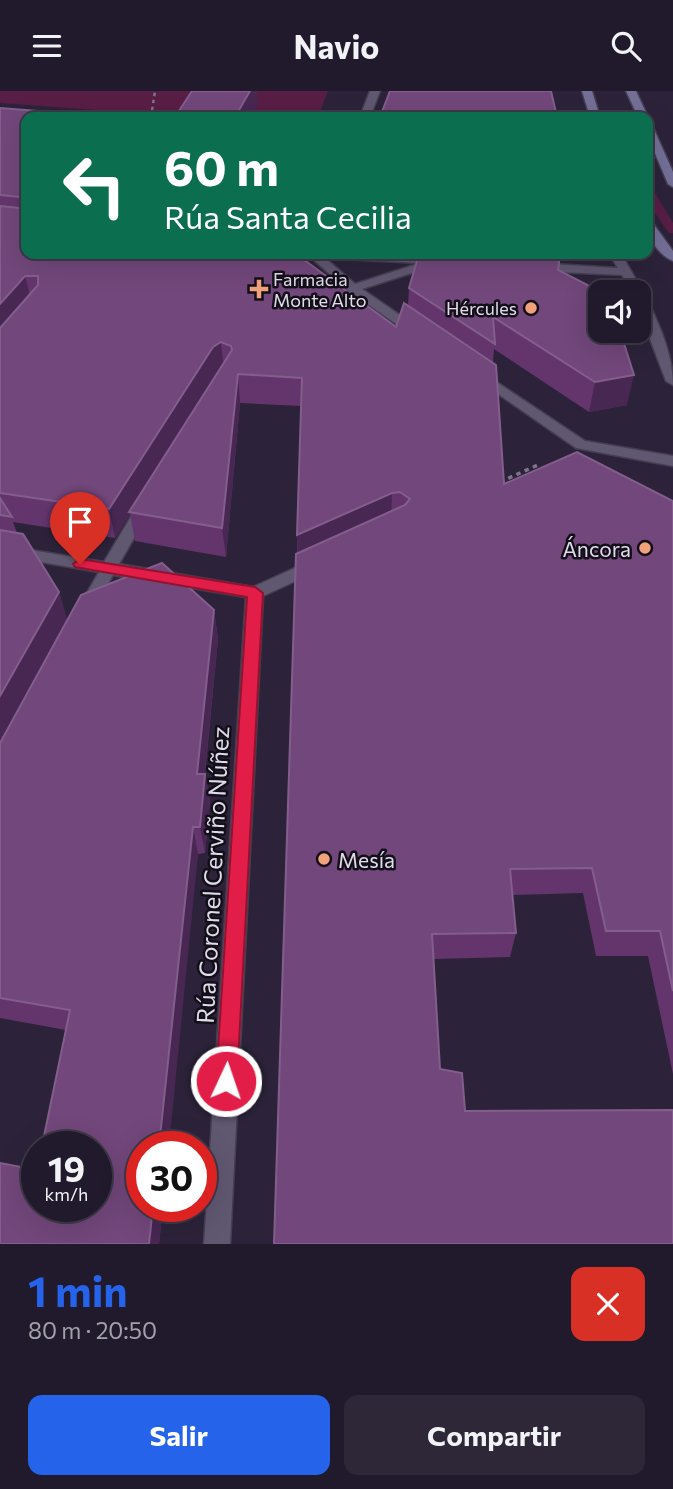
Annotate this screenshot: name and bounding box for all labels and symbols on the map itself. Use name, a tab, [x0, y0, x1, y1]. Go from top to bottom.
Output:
place label: Farmacia Monte Alto	[273, 268, 366, 311]
marker: Farmacia Monte Alto	[251, 281, 267, 297]
place label: Hércules	[446, 297, 517, 319]
marker: Hércules	[523, 300, 539, 316]
pin	[50, 492, 110, 564]
place label: Áncora	[562, 536, 631, 561]
marker: Áncora	[637, 540, 653, 556]
street label: Rúa Coronel Cerviño Núñez	[190, 726, 234, 1024]
place label: Mesía	[338, 847, 395, 872]
marker: Mesía	[316, 851, 332, 867]
position arrow	[189, 1044, 263, 1118]
speed limit sign: 30	[126, 1131, 217, 1222]

